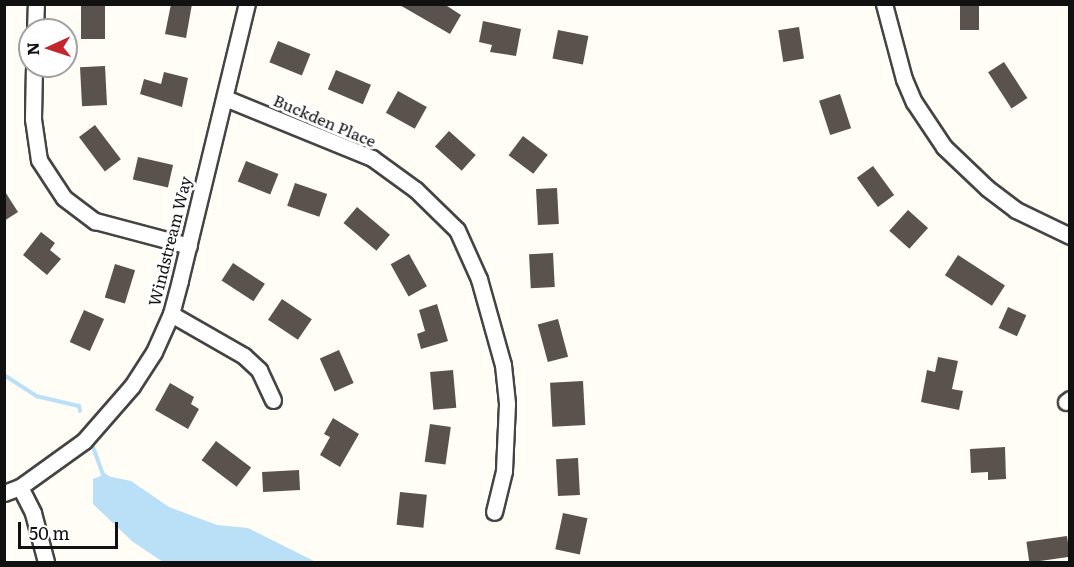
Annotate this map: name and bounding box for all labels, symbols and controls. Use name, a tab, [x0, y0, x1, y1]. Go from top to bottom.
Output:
north arrow	[18, 18, 78, 78]
text: N	[20, 41, 44, 56]
street label: Buckden Place	[271, 90, 379, 150]
street label: Windstream Way	[144, 174, 194, 308]
scale bar	[21, 510, 122, 548]
text: 50 m	[29, 519, 70, 546]

